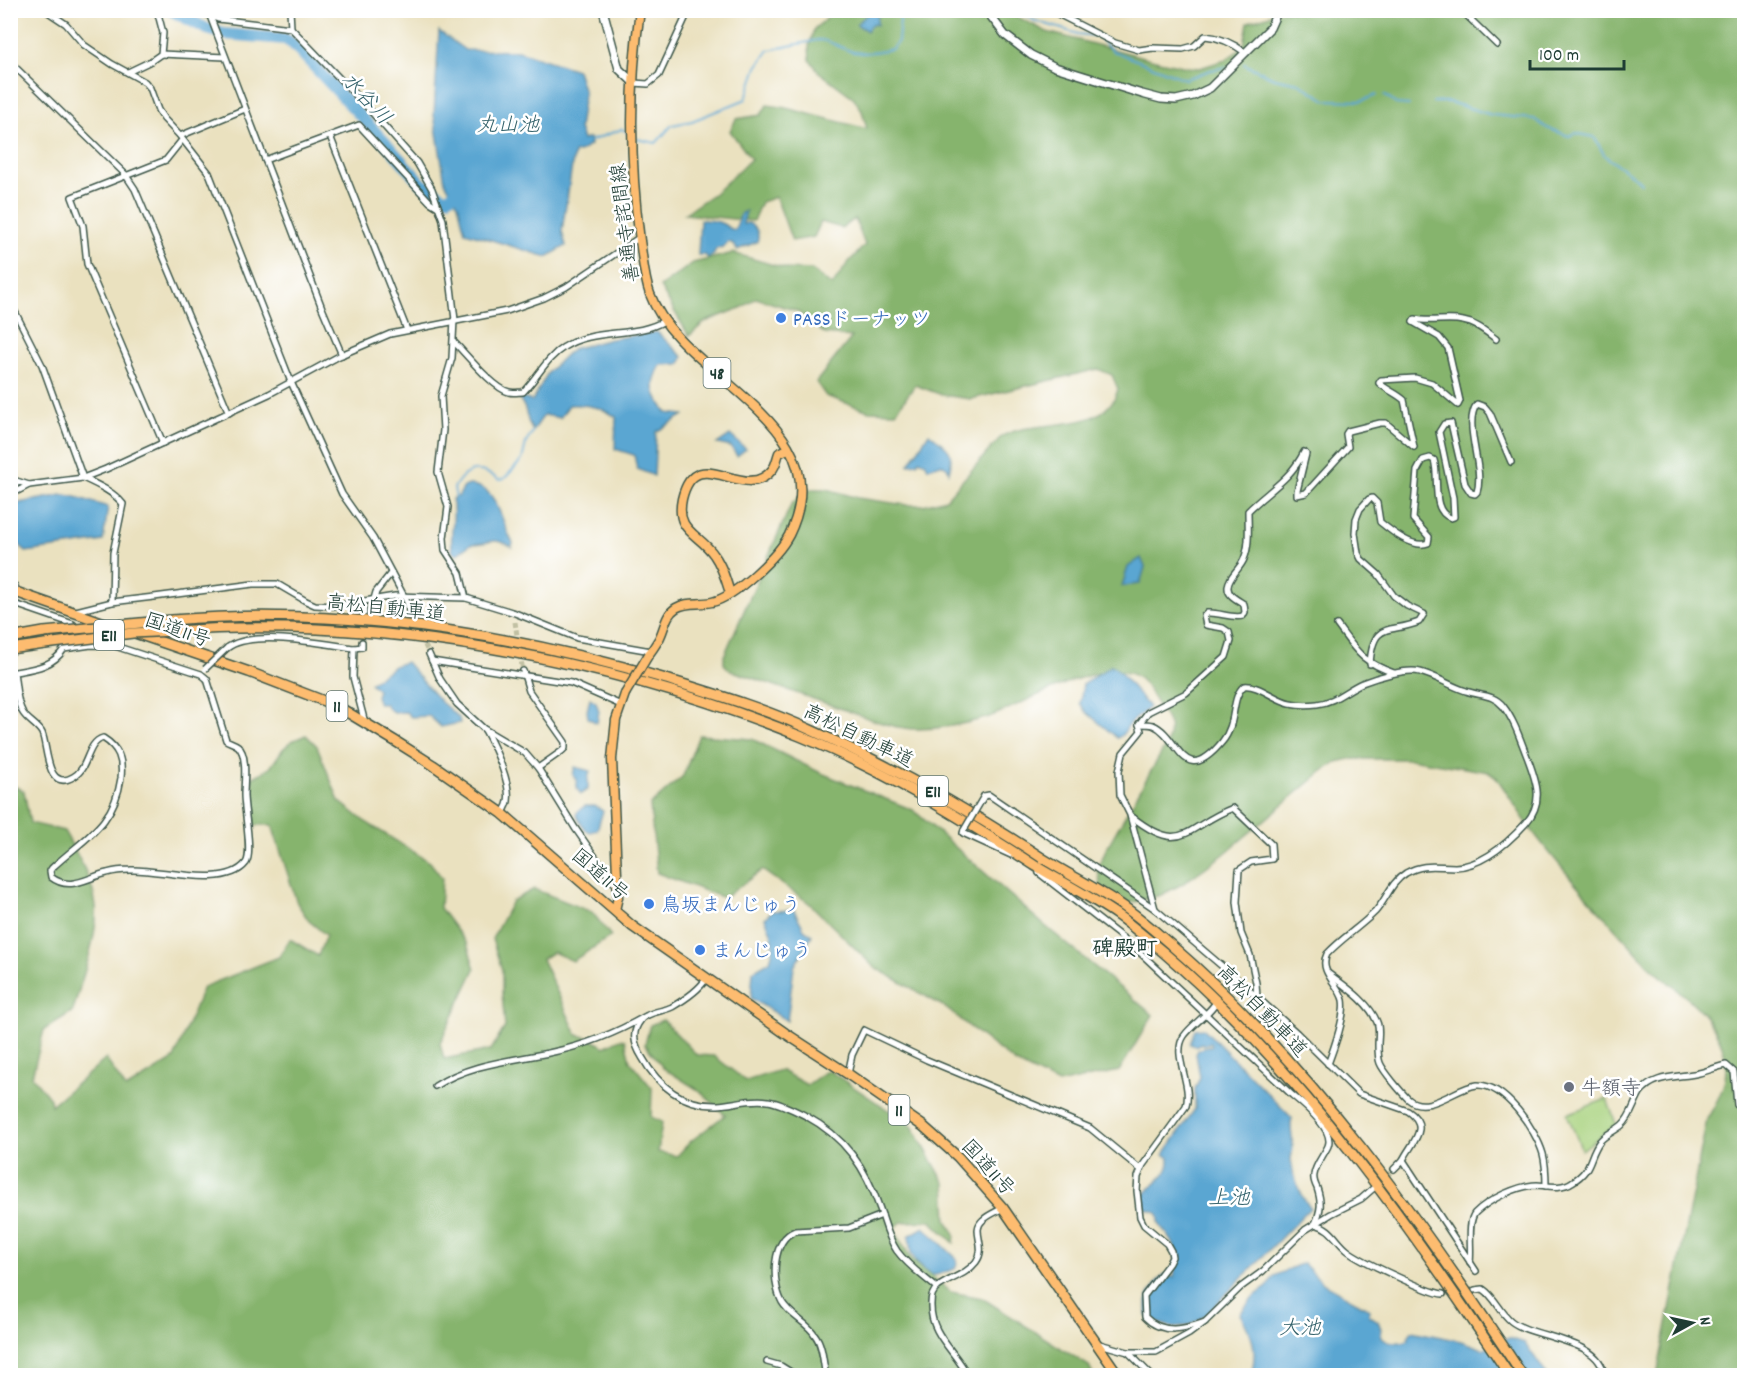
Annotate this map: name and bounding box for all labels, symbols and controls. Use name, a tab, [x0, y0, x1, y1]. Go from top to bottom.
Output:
scale bar	[1530, 33, 1624, 71]
text: 100 m	[1539, 44, 1579, 69]
water label: 水谷川	[332, 67, 397, 133]
water label: 丸山池	[477, 112, 540, 142]
street label: 善通寺詫間線	[606, 161, 648, 284]
place label: PASSドーナッツ	[793, 307, 931, 335]
marker: PASSドーナッツ	[774, 311, 788, 325]
road number: 48	[704, 358, 730, 388]
street label: 高松自動車道	[325, 590, 447, 630]
street label: 国道11号	[140, 607, 214, 656]
road number: E11	[94, 620, 124, 650]
road number: 11	[326, 691, 348, 721]
street label: 高松自動車道	[798, 699, 918, 777]
road number: E11	[918, 776, 948, 806]
street label: 国道11号	[564, 843, 634, 909]
place label: 鳥坂まんじゅう	[661, 893, 801, 921]
marker: 鳥坂まんじゅう	[642, 897, 656, 911]
district label: 碑殿町	[1092, 935, 1158, 966]
place label: まんじゅう	[712, 939, 812, 967]
marker: まんじゅう	[693, 943, 707, 957]
street label: 高松自動車道	[1209, 959, 1313, 1065]
place label: 牛額寺	[1581, 1076, 1641, 1104]
marker: 牛額寺	[1562, 1080, 1576, 1094]
road number: 11	[888, 1095, 910, 1125]
street label: 国道11号	[953, 1134, 1020, 1204]
water label: 上池	[1208, 1185, 1251, 1215]
north arrow	[1662, 1293, 1722, 1353]
water label: 大池	[1279, 1315, 1322, 1345]
text: N	[1692, 1316, 1716, 1327]

